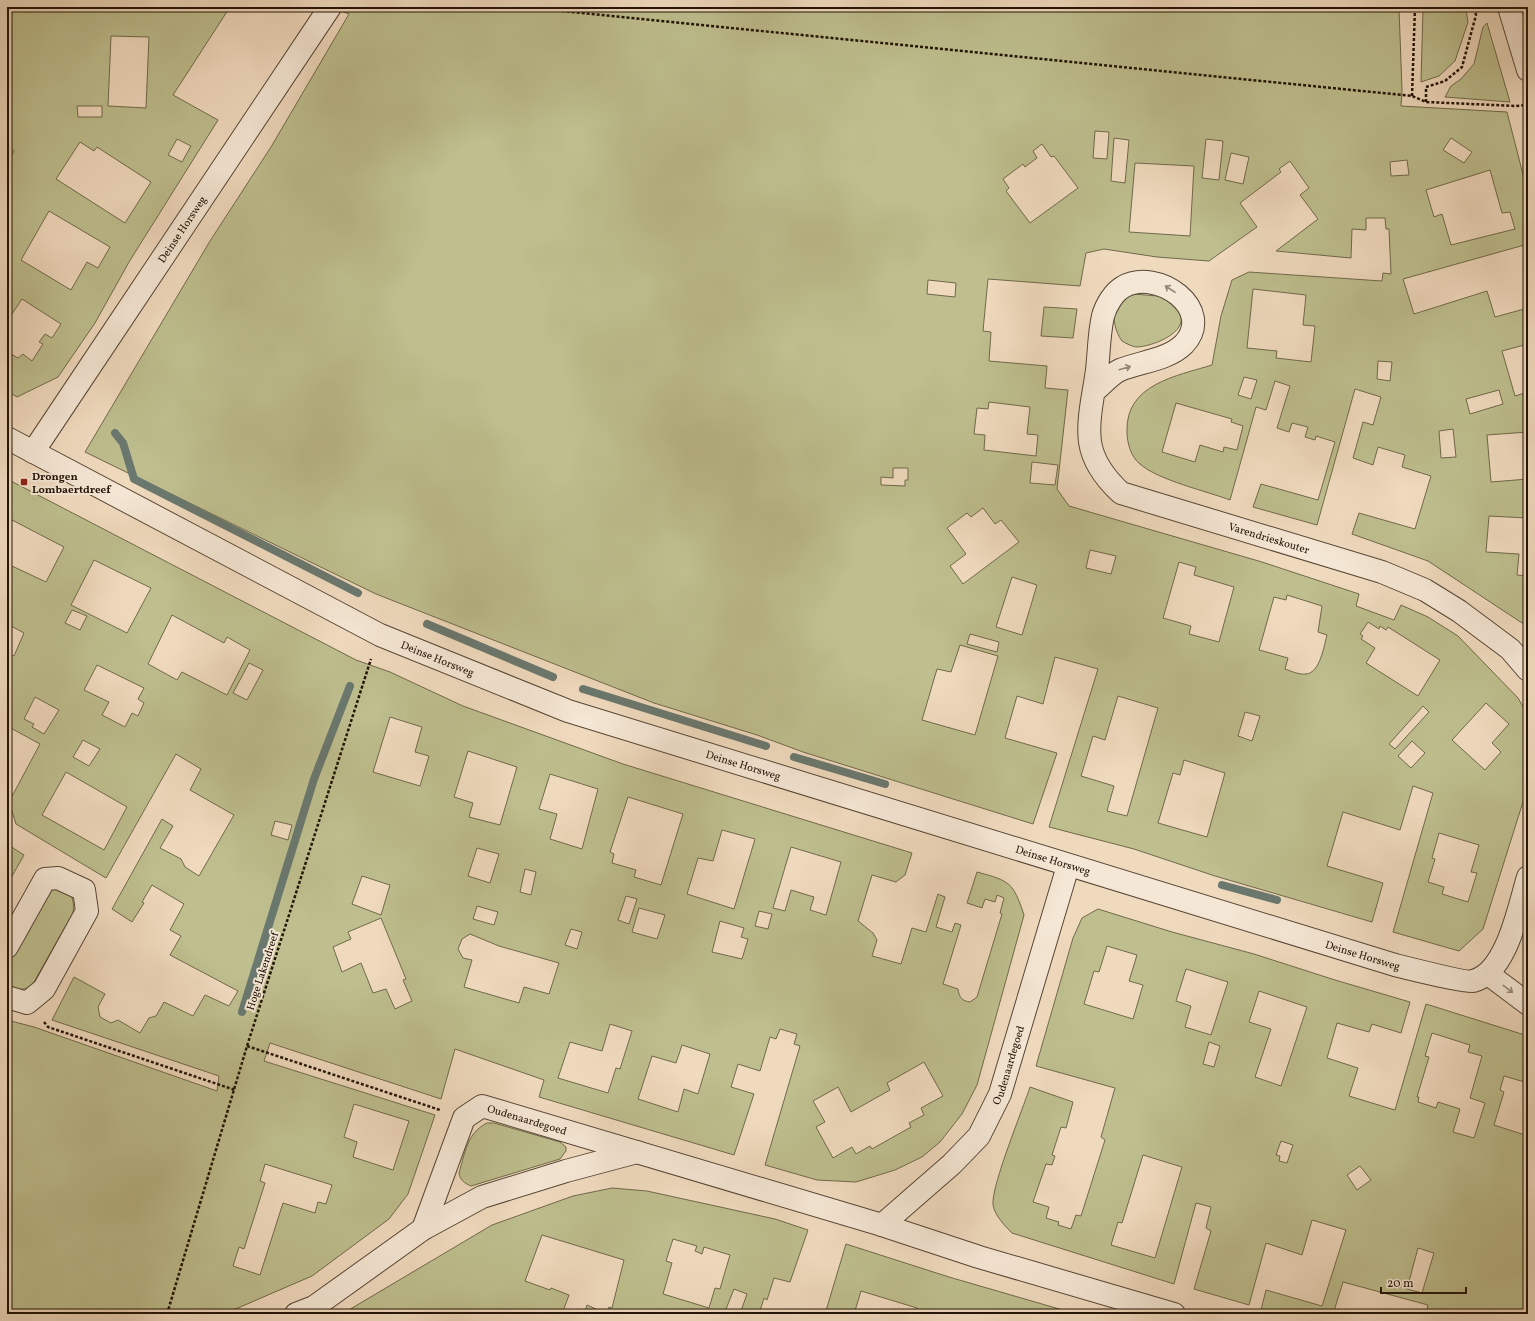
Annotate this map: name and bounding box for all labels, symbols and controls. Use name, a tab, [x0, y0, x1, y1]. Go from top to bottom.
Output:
street label: Deinse Horsweg	[155, 193, 211, 266]
one-way arrow	[1165, 285, 1176, 293]
one-way arrow	[1119, 364, 1132, 371]
place label: Drongen Lombaertdreef	[32, 470, 112, 498]
marker: Drongen Lombaertdreef	[19, 477, 29, 487]
street label: Varendrieskouter	[1226, 520, 1311, 559]
street label: Deinse Horsweg	[398, 638, 476, 681]
street label: Deinse Horsweg	[703, 748, 783, 785]
street label: Deinse Horsweg	[1013, 843, 1092, 880]
street label: Hoge Lakendreef	[244, 929, 284, 1012]
street label: Deinse Horsweg	[1323, 938, 1402, 975]
one-way arrow	[1503, 985, 1514, 993]
street label: Oudenaardegoed	[990, 1024, 1029, 1108]
street label: Oudenaardegoed	[485, 1102, 568, 1140]
scale bar	[1381, 1269, 1466, 1295]
text: 20 m	[1387, 1276, 1414, 1292]

